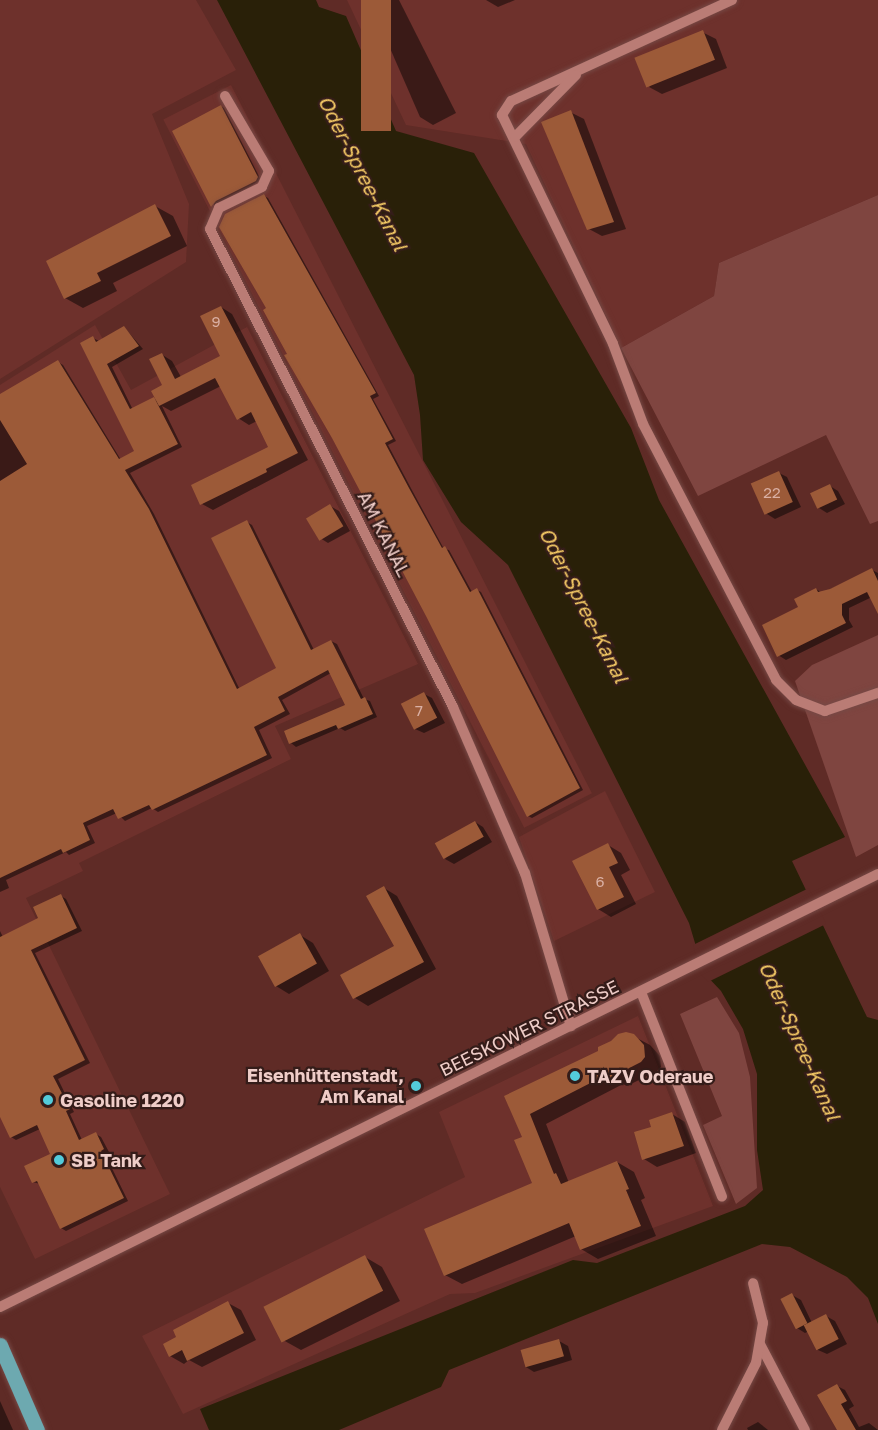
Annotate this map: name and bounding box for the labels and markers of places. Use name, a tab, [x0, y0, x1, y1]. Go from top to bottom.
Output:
place label: Eisenhüttenstadt, Am Kanal	[247, 1065, 404, 1108]
place label: TAZV Oderaue	[587, 1065, 713, 1087]
marker: TAZV Oderaue	[568, 1069, 582, 1083]
marker: Eisenhüttenstadt, Am Kanal	[409, 1079, 423, 1093]
place label: Gasoline 1220	[60, 1089, 184, 1111]
marker: Gasoline 1220	[41, 1093, 55, 1107]
place label: SB Tank	[71, 1149, 142, 1171]
marker: SB Tank	[52, 1153, 66, 1167]

